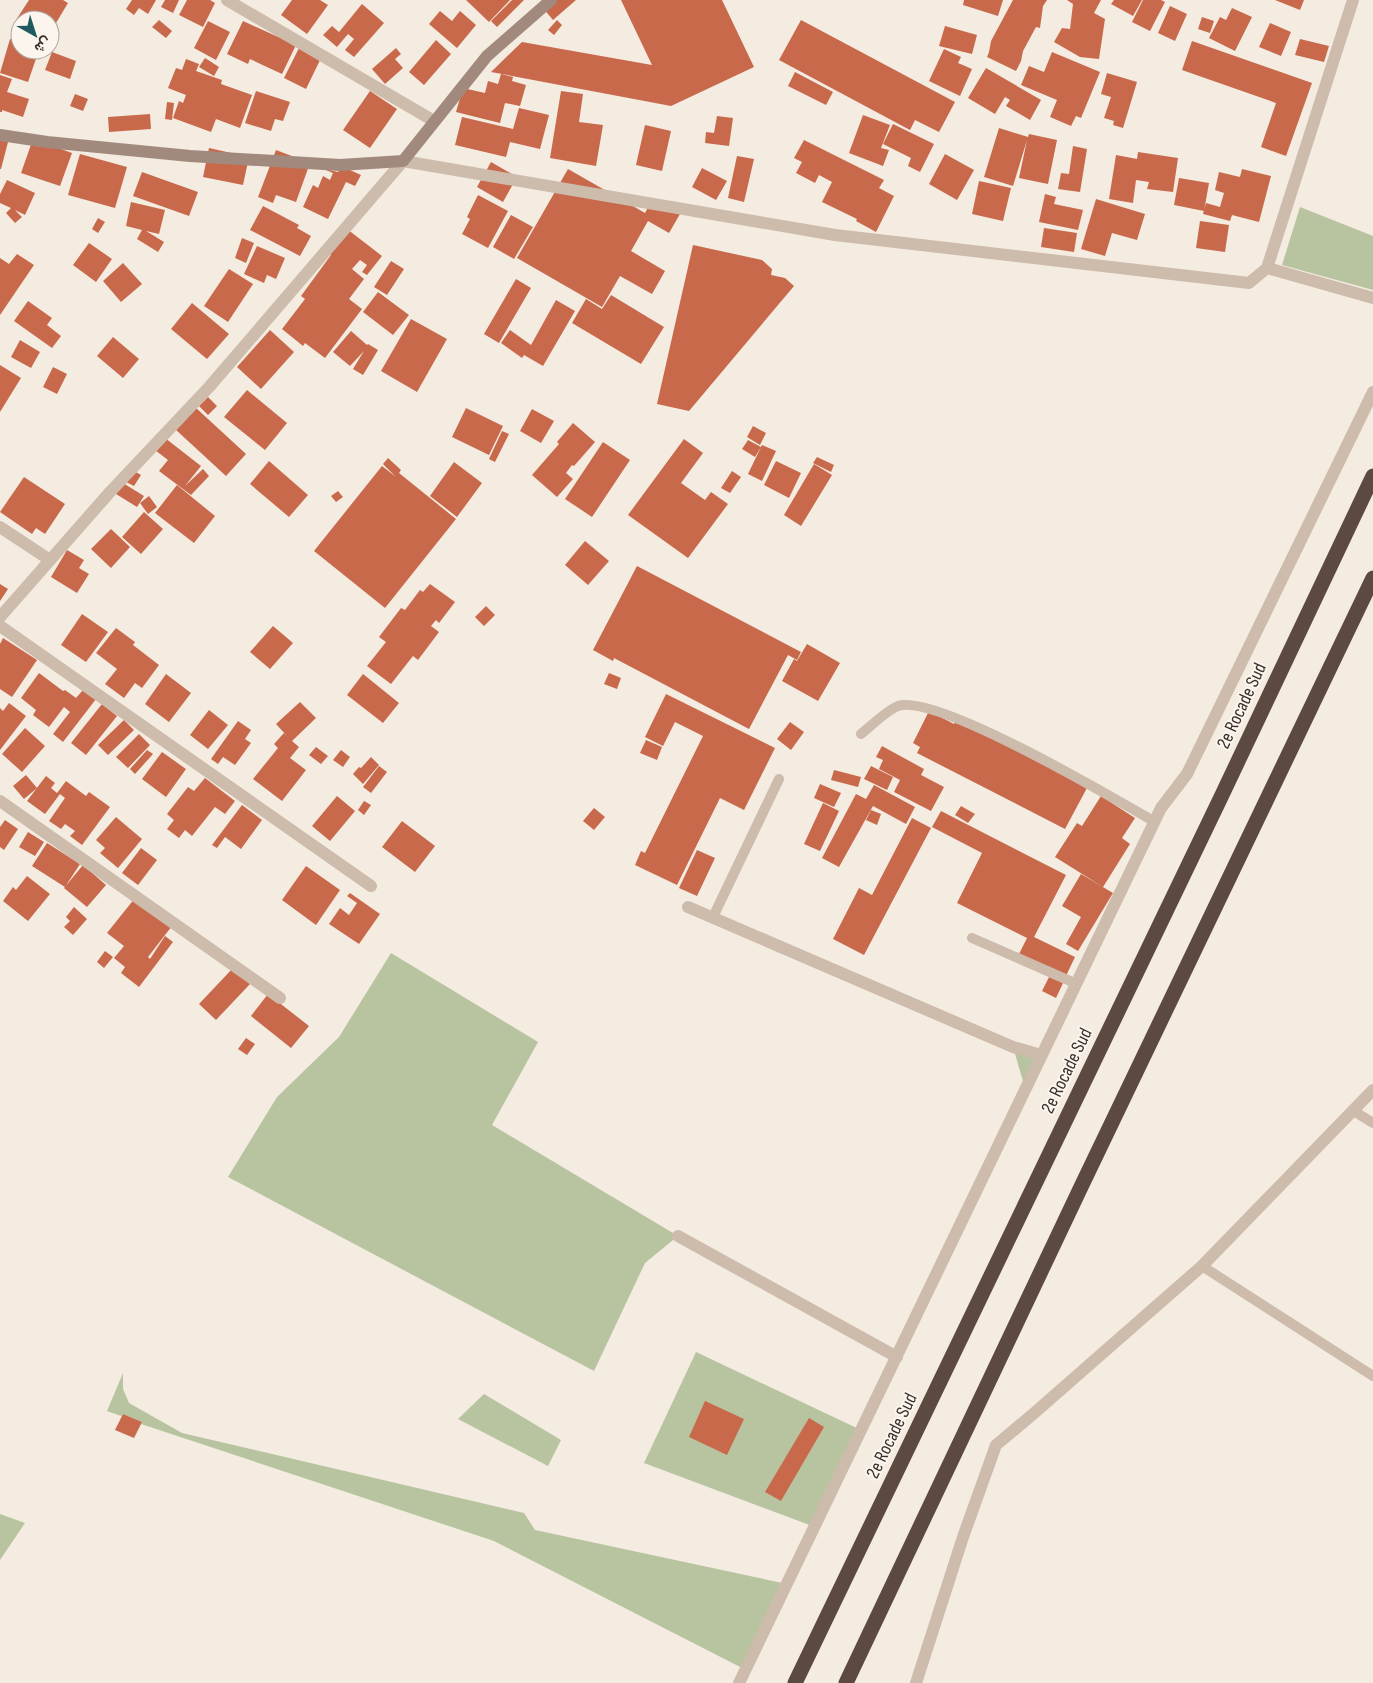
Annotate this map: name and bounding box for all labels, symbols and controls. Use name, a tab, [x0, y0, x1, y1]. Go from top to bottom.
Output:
north arrow	[10, 10, 60, 60]
text: ش	[31, 33, 55, 57]
street label: 2e Rocade Sud	[1212, 659, 1272, 753]
street label: 2e Rocade Sud	[1036, 1025, 1098, 1117]
street label: 2e Rocade Sud	[861, 1390, 923, 1482]

